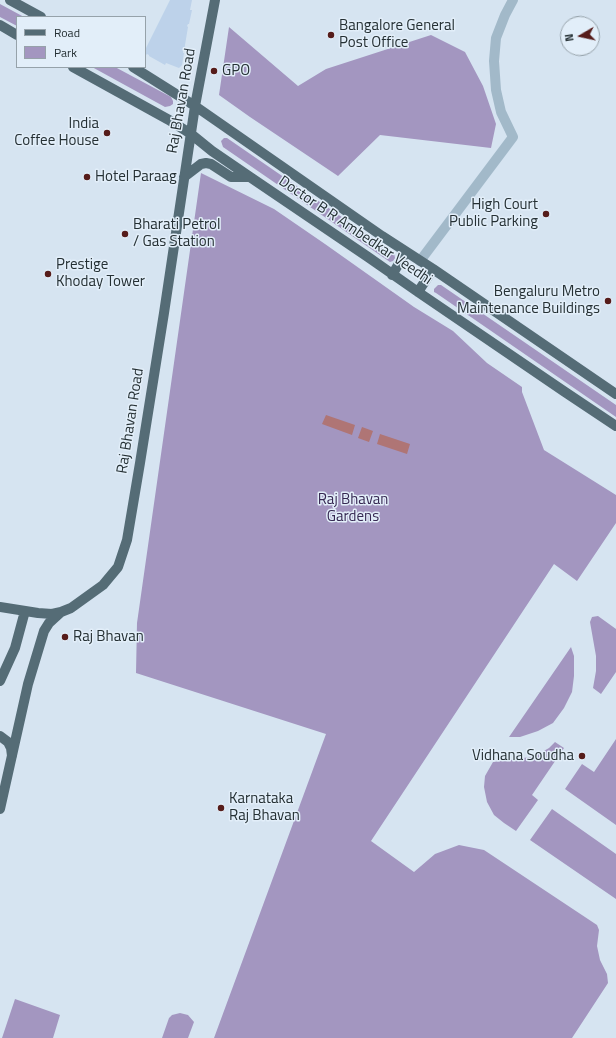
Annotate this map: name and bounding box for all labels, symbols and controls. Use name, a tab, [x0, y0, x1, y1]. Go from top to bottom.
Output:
legend	[16, 16, 146, 68]
north arrow	[560, 16, 600, 56]
place label: Bangalore General Post Office	[339, 17, 455, 52]
text: Road	[54, 23, 80, 42]
marker: Bangalore General Post Office	[326, 30, 336, 40]
text: N	[561, 33, 578, 43]
text: Park	[54, 43, 77, 62]
street label: Raj Bhavan Road	[164, 47, 200, 155]
place label: GPO	[222, 62, 250, 80]
marker: GPO	[209, 66, 219, 76]
place label: India Coffee House	[14, 115, 99, 150]
marker: India Coffee House	[102, 128, 112, 138]
place label: Hotel Paraag	[95, 168, 177, 186]
marker: Hotel Paraag	[82, 172, 92, 182]
street label: Doctor B R Ambedkar Veedhi	[275, 173, 435, 289]
place label: High Court Public Parking	[449, 196, 538, 231]
marker: High Court Public Parking	[541, 209, 551, 219]
place label: Bharati Petrol / Gas Station	[133, 216, 220, 251]
marker: Bharati Petrol / Gas Station	[120, 229, 130, 239]
place label: Prestige Khoday Tower	[56, 256, 145, 291]
marker: Prestige Khoday Tower	[43, 269, 53, 279]
place label: Bengaluru Metro Maintenance Buildings	[457, 283, 600, 318]
marker: Bengaluru Metro Maintenance Buildings	[603, 296, 613, 306]
street label: Raj Bhavan Road	[114, 367, 148, 475]
park label: Raj Bhavan Gardens	[318, 491, 388, 526]
place label: Raj Bhavan	[73, 628, 144, 646]
marker: Raj Bhavan	[60, 632, 70, 642]
place label: Vidhana Soudha	[472, 747, 574, 765]
marker: Vidhana Soudha	[577, 751, 587, 761]
place label: Karnataka Raj Bhavan	[229, 790, 300, 825]
marker: Karnataka Raj Bhavan	[216, 803, 226, 813]

